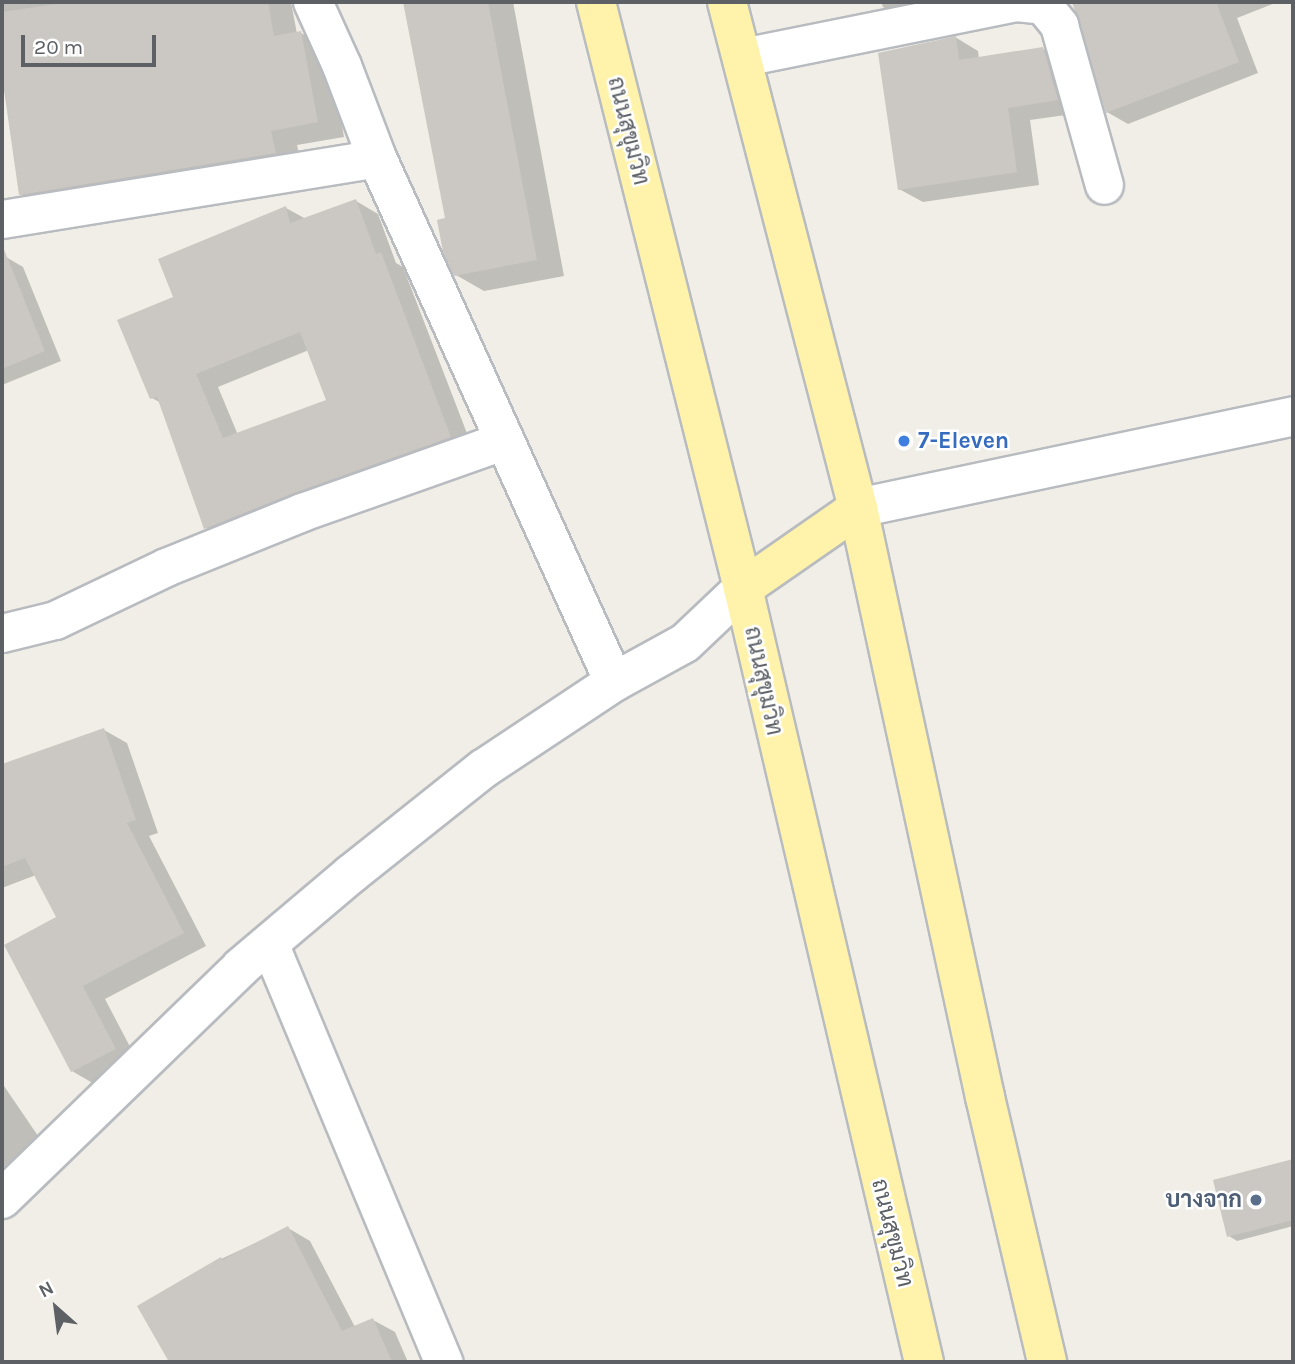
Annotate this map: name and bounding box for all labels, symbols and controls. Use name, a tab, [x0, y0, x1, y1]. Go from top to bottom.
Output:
scale bar	[24, 21, 159, 65]
text: 20 m	[34, 35, 83, 59]
street label: ถนนสุขุมวิท	[601, 74, 655, 188]
place label: 7-Eleven	[918, 427, 1009, 455]
marker: 7-Eleven	[896, 433, 912, 449]
street label: ถนนสุขุมวิท	[738, 624, 788, 738]
street label: ถนนสุขุมวิท	[865, 1176, 919, 1290]
place label: บางจาก	[1166, 1186, 1242, 1214]
marker: บางจาก	[1248, 1192, 1264, 1208]
north arrow	[21, 1273, 91, 1343]
text: N	[35, 1277, 57, 1302]

